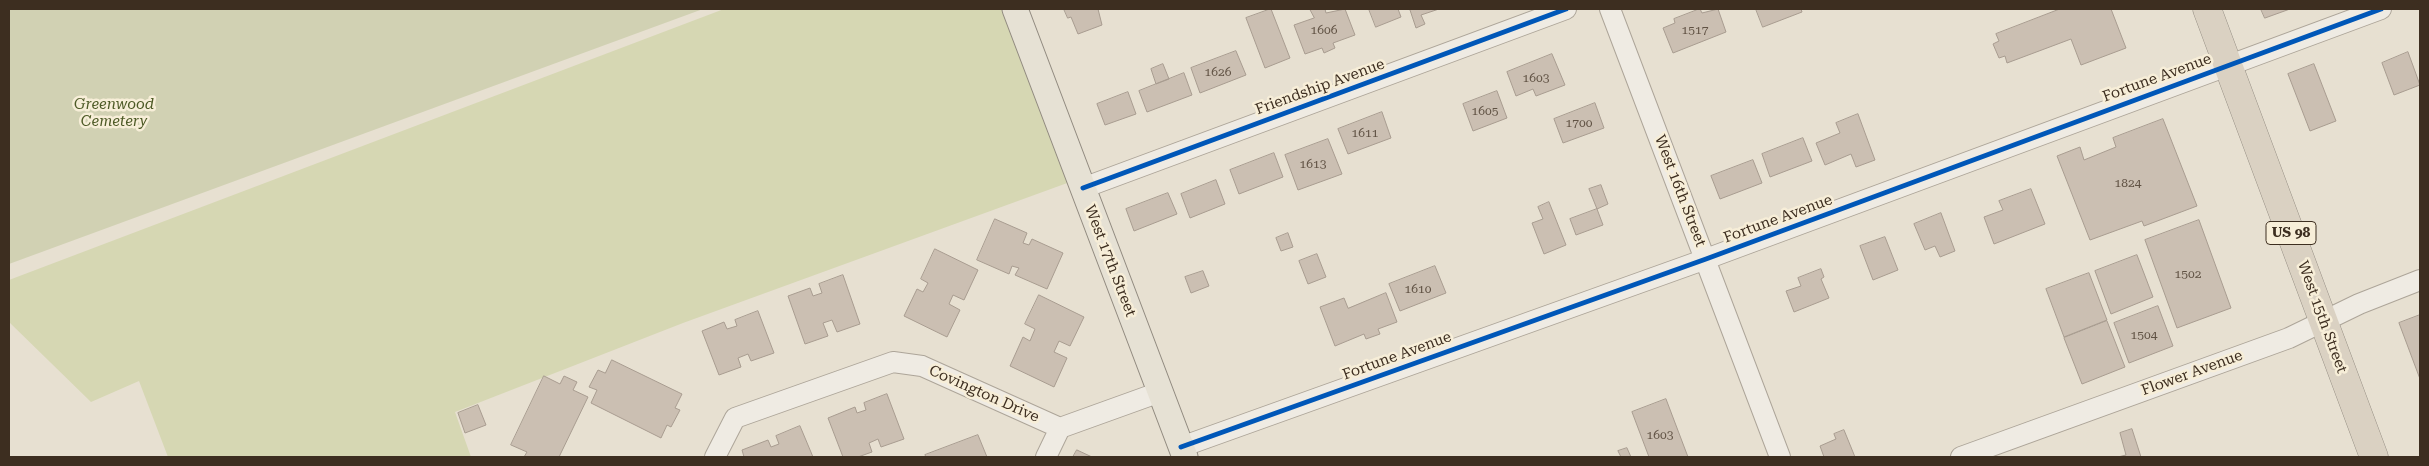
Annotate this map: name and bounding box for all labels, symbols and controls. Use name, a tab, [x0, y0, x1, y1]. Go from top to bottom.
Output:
house number: 1606	[1311, 23, 1337, 37]
house number: 1517	[1682, 23, 1708, 37]
street label: Fortune Avenue	[2100, 50, 2214, 106]
street label: Friendship Avenue	[1253, 55, 1387, 119]
house number: 1626	[1205, 65, 1231, 79]
house number: 1603	[1523, 71, 1549, 85]
park label: Greenwood Cemetery	[74, 96, 154, 131]
house number: 1605	[1472, 104, 1498, 118]
house number: 1700	[1566, 116, 1592, 130]
house number: 1611	[1352, 126, 1378, 140]
street label: West 16th Street	[1650, 133, 1710, 249]
house number: 1613	[1300, 157, 1326, 171]
house number: 1824	[2115, 176, 2141, 190]
street label: Fortune Avenue	[1721, 191, 1835, 247]
street label: West 17th Street	[1080, 203, 1140, 319]
road number: US 98	[2266, 222, 2316, 244]
street label: West 15th Street	[2293, 258, 2351, 376]
house number: 1502	[2175, 267, 2201, 281]
house number: 1610	[1405, 282, 1431, 296]
street label: Fortune Avenue	[1340, 328, 1454, 384]
house number: 1504	[2131, 328, 2157, 342]
street label: Flower Avenue	[2139, 346, 2245, 400]
street label: Covington Drive	[926, 362, 1042, 426]
house number: 1603	[1647, 428, 1673, 442]

